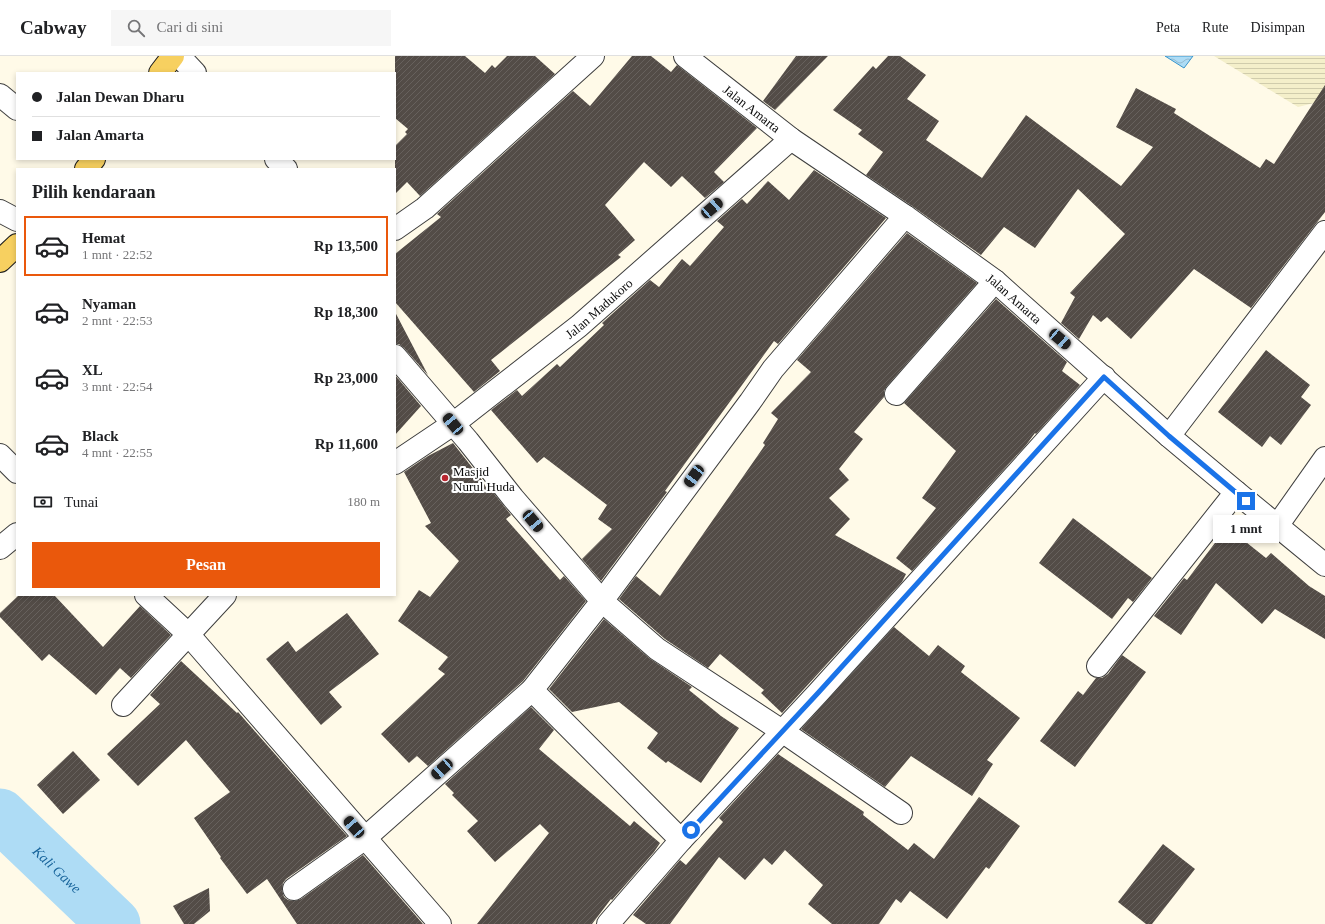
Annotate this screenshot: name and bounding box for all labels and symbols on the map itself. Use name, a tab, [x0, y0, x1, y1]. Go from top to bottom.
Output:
street label: Jalan Amarta	[720, 81, 784, 136]
car	[699, 196, 725, 220]
street label: Jalan Amarta	[984, 270, 1045, 327]
street label: Jalan Madukoro	[562, 275, 635, 342]
car	[1047, 327, 1073, 351]
car	[441, 411, 465, 437]
car	[682, 463, 706, 489]
place label: Masjid Nurul Huda	[453, 464, 515, 494]
marker: Masjid Nurul Huda	[440, 473, 450, 483]
route end	[1237, 492, 1255, 510]
car	[521, 508, 545, 534]
callout: 1 mnt	[1213, 515, 1279, 543]
car	[429, 757, 455, 781]
car	[342, 814, 366, 840]
route start	[682, 821, 700, 839]
water label: Kali Gawe	[29, 843, 84, 896]

